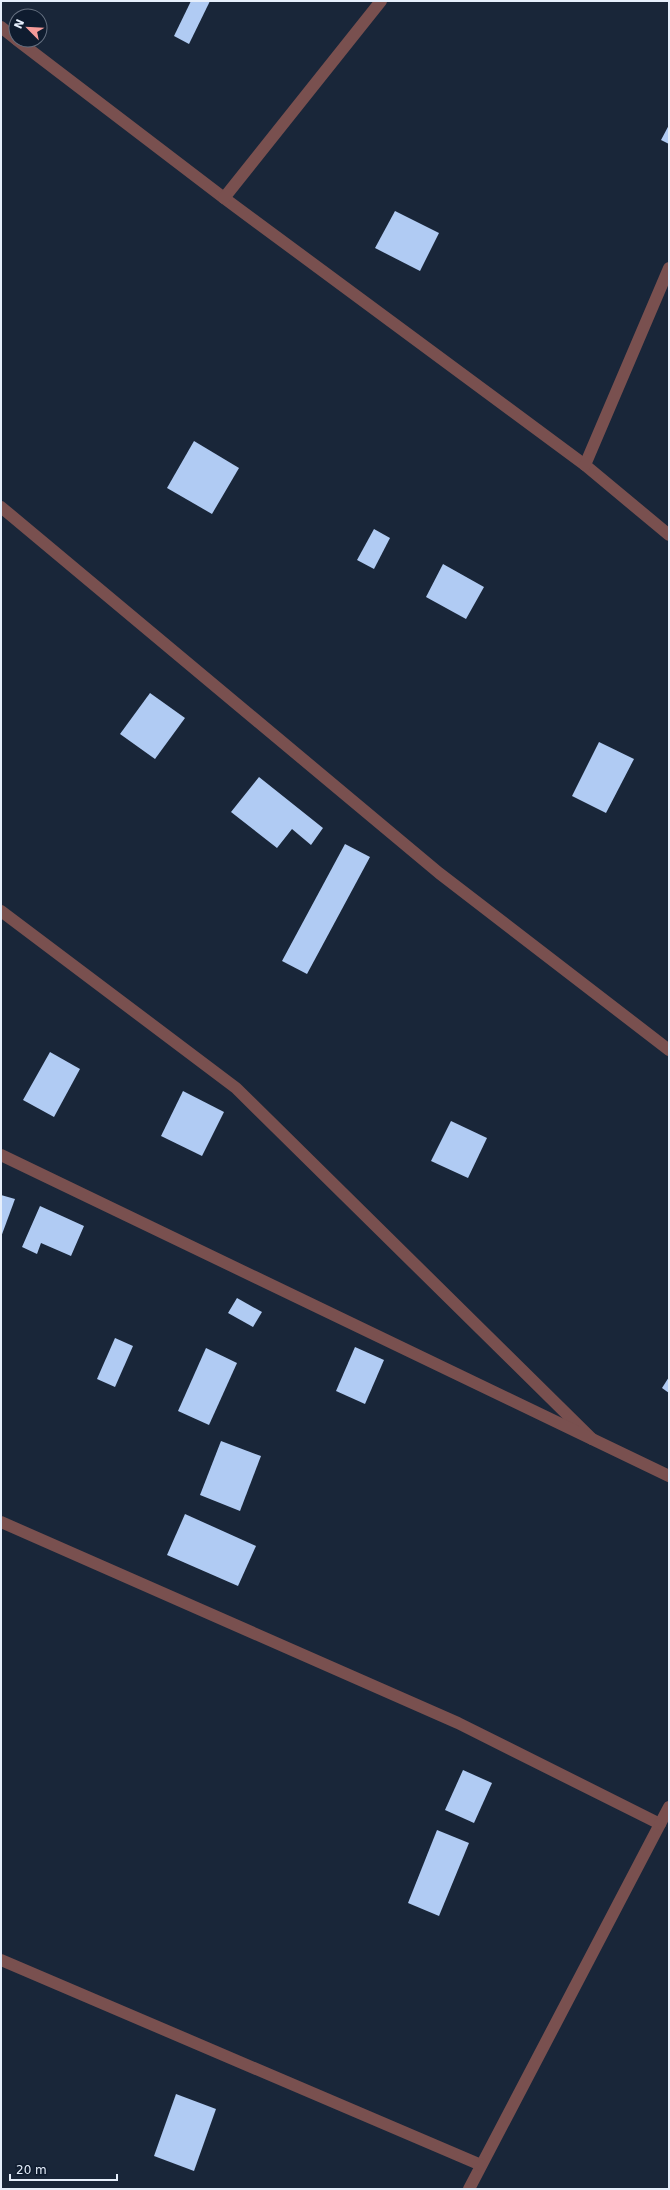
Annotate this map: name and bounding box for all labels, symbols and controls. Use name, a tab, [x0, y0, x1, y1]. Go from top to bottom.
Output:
north arrow	[8, 8, 48, 48]
text: N	[12, 17, 27, 31]
scale bar	[10, 2156, 117, 2182]
text: 20 m	[16, 2163, 47, 2177]

